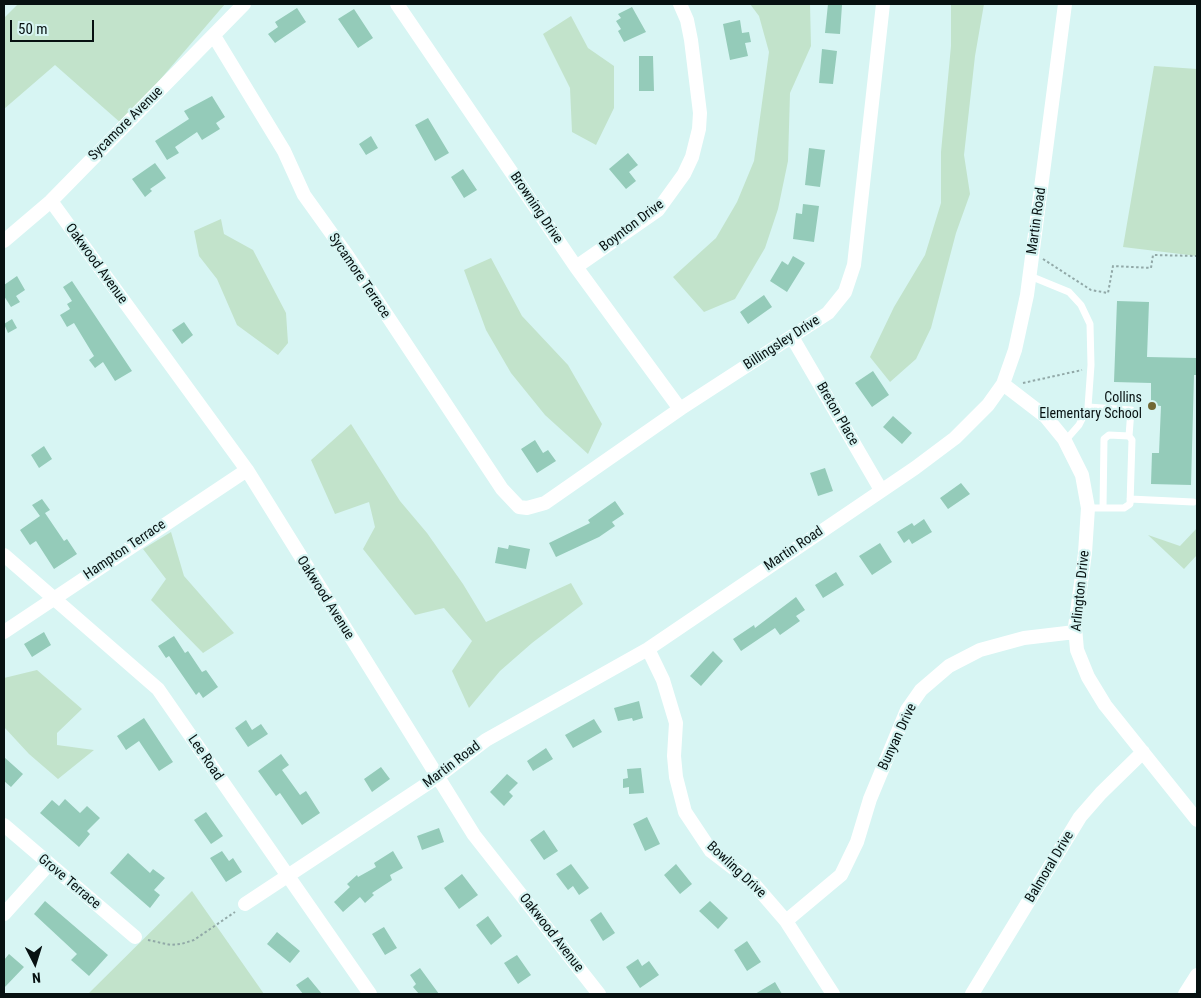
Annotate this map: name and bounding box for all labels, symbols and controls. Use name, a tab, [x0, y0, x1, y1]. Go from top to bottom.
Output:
scale bar	[12, 10, 96, 42]
text: 50 m	[18, 20, 48, 38]
street label: Sycamore Avenue	[85, 83, 167, 165]
street label: Browning Drive	[506, 169, 566, 247]
street label: Martin Road	[1024, 186, 1050, 256]
street label: Boynton Drive	[597, 196, 667, 256]
street label: Oakwood Avenue	[61, 221, 131, 307]
street label: Sycamore Terrace	[324, 230, 394, 322]
street label: Billingsley Drive	[741, 312, 823, 374]
street label: Breton Place	[812, 379, 862, 449]
place label: Collins Elementary School	[1039, 390, 1142, 422]
marker: Collins Elementary School	[1146, 400, 1158, 412]
street label: Hampton Terrace	[81, 516, 169, 584]
street label: Martin Road	[761, 523, 827, 575]
street label: Arlington Drive	[1068, 550, 1094, 632]
street label: Oakwood Avenue	[293, 553, 357, 643]
street label: Bunyan Drive	[875, 701, 921, 773]
street label: Lee Road	[184, 732, 226, 784]
street label: Martin Road	[420, 738, 484, 792]
street label: Balmoral Drive	[1022, 828, 1078, 906]
street label: Bowling Drive	[703, 838, 769, 902]
street label: Grove Terrace	[34, 851, 104, 913]
street label: Oakwood Avenue	[515, 890, 587, 976]
north arrow	[10, 938, 60, 988]
text: N	[31, 970, 41, 986]

